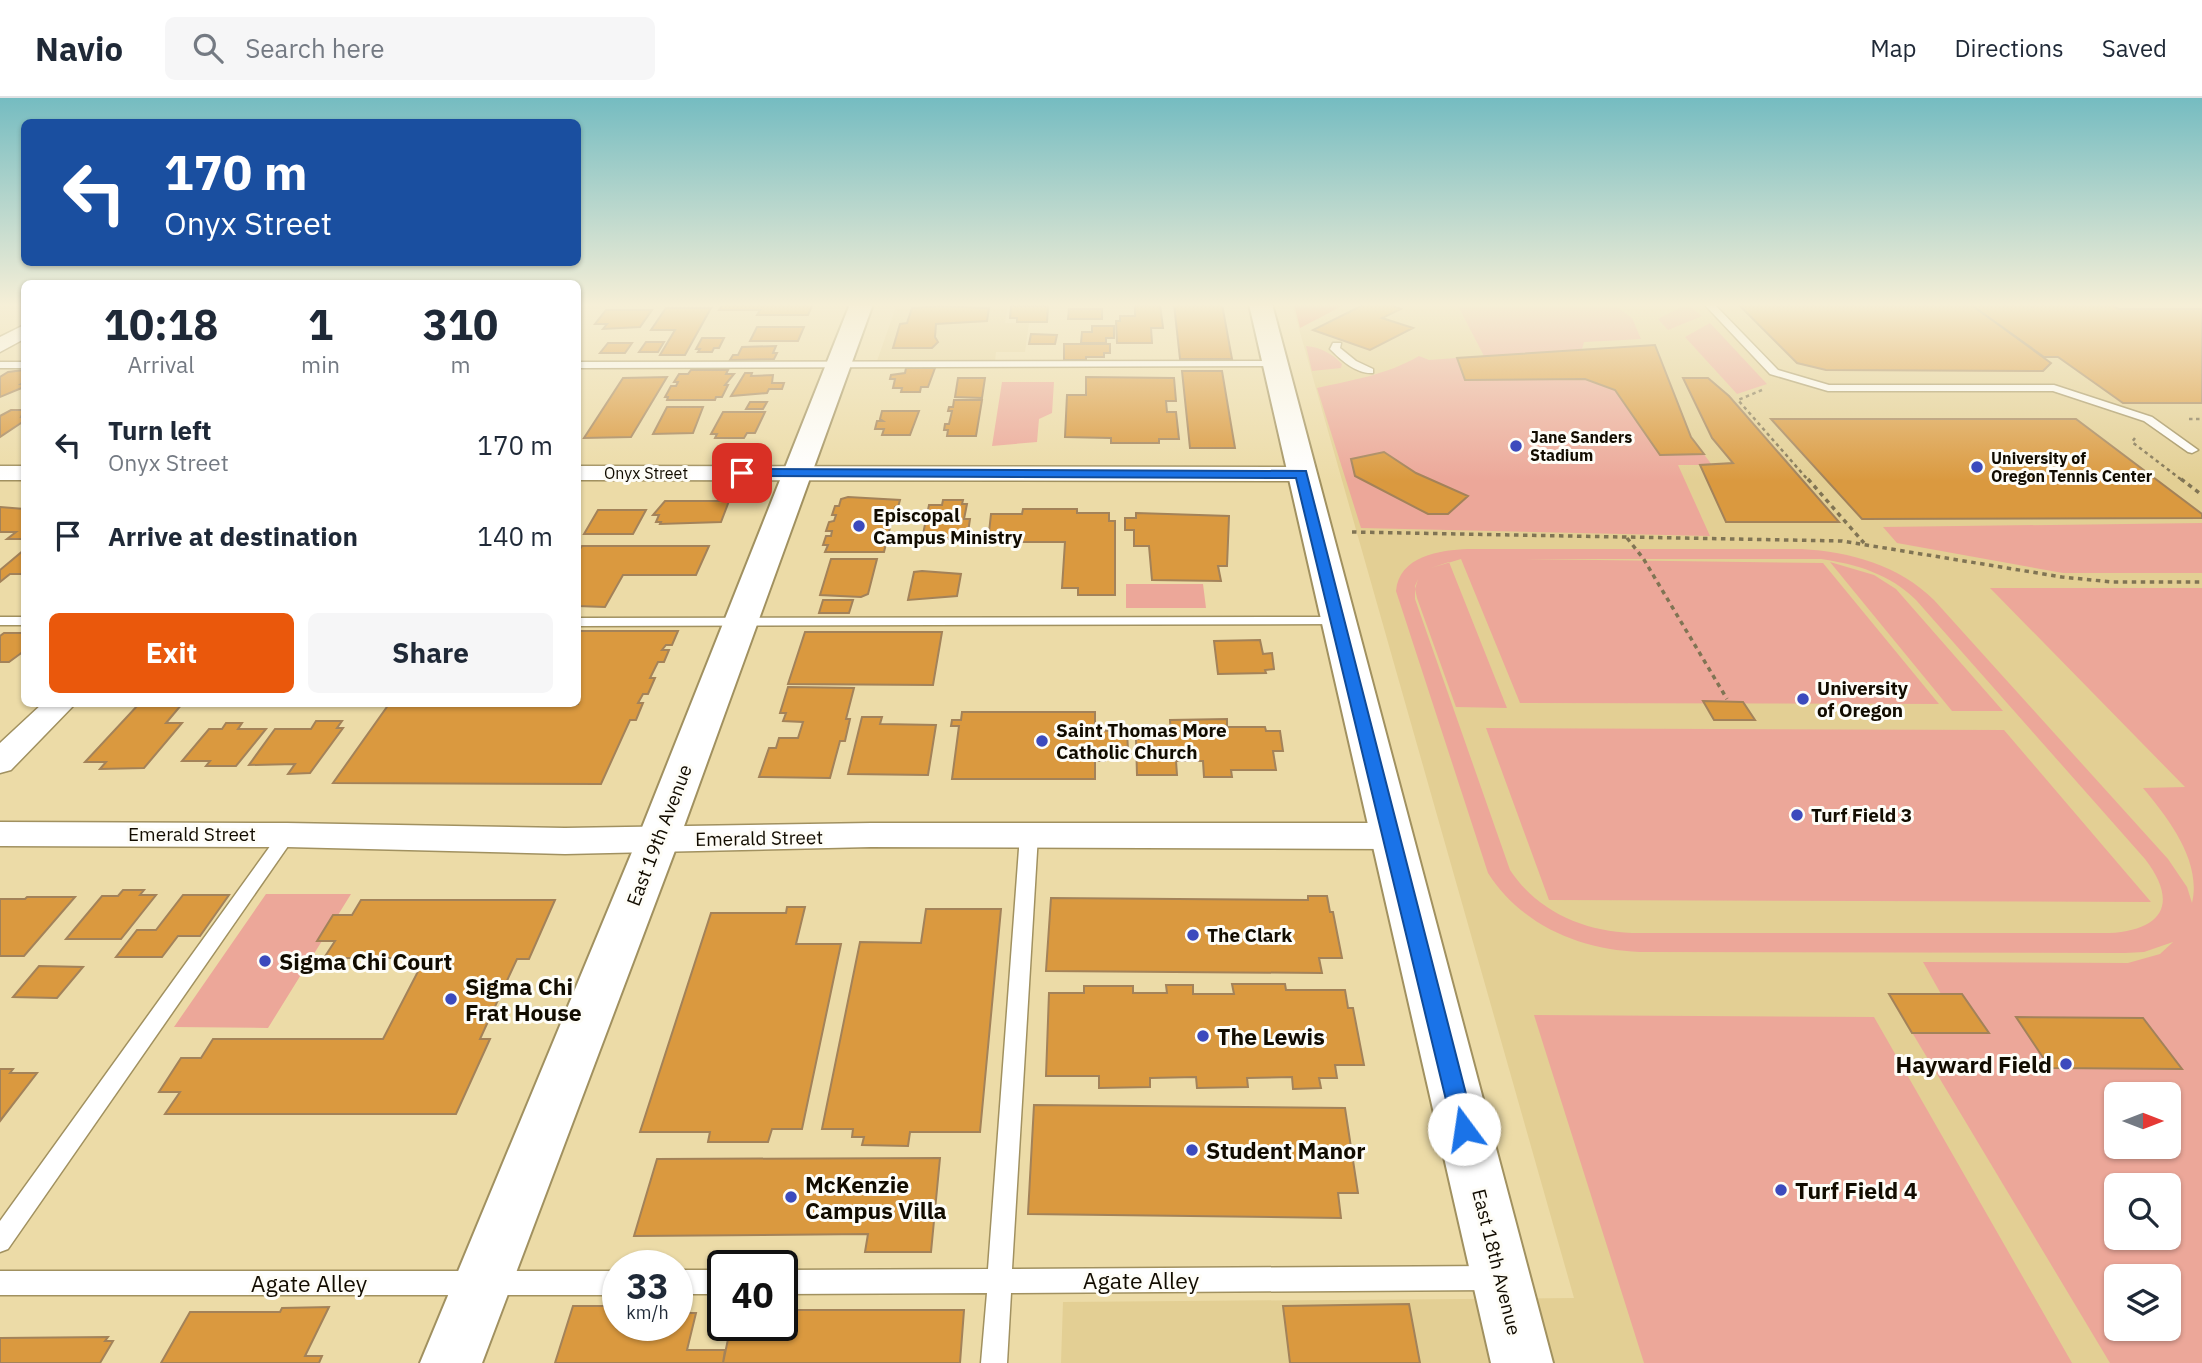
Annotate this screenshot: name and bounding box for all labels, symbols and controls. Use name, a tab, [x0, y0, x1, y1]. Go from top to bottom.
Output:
search box	[165, 17, 655, 80]
text: Navio	[35, 27, 123, 70]
icon: search	[189, 29, 227, 67]
text: Search here	[245, 31, 385, 65]
text: Map	[1870, 32, 1916, 64]
text: Directions	[1954, 32, 2064, 64]
text: Saved	[2102, 32, 2167, 64]
text: 170 m	[164, 140, 308, 203]
icon: left	[49, 147, 140, 238]
text: Onyx Street	[164, 202, 332, 244]
text: 10:18	[104, 297, 218, 352]
text: 1	[308, 297, 333, 352]
text: 310	[423, 297, 498, 352]
text: Arrival	[128, 349, 195, 379]
text: min	[301, 349, 340, 379]
text: m	[450, 349, 471, 379]
text: Turn left	[108, 413, 211, 447]
icon: left	[49, 426, 87, 464]
place label: Jane Sanders Stadium	[1530, 427, 1632, 465]
text: 170 m	[477, 428, 553, 462]
marker: Jane Sanders Stadium	[1508, 438, 1524, 454]
pin	[712, 443, 772, 503]
text: Onyx Street	[108, 447, 229, 477]
place label: University of Oregon Tennis Center	[1991, 448, 2153, 486]
icon: arrive	[723, 454, 761, 492]
marker: University of Oregon Tennis Center	[1969, 459, 1985, 475]
street label: Onyx Street	[604, 463, 688, 483]
place label: Episcopal Campus Ministry	[873, 503, 1023, 549]
icon: arrive	[49, 517, 87, 555]
marker: Episcopal Campus Ministry	[851, 518, 867, 534]
text: Arrive at destination	[108, 519, 358, 553]
text: 140 m	[477, 519, 553, 553]
button: Exit	[49, 613, 294, 693]
button: Share	[308, 613, 553, 693]
place label: University of Oregon	[1817, 676, 1909, 722]
marker: University of Oregon	[1795, 691, 1811, 707]
place label: Saint Thomas More Catholic Church	[1056, 718, 1227, 764]
marker: Saint Thomas More Catholic Church	[1034, 733, 1050, 749]
street label: East 19th Avenue	[621, 761, 697, 909]
place label: Turf Field 3	[1811, 803, 1912, 827]
marker: Turf Field 3	[1789, 807, 1805, 823]
street label: Emerald Street	[128, 822, 256, 846]
street label: Emerald Street	[695, 825, 823, 851]
place label: The Clark	[1207, 923, 1292, 947]
marker: The Clark	[1185, 927, 1201, 943]
place label: Sigma Chi Court	[279, 946, 452, 976]
marker: Sigma Chi Court	[257, 953, 273, 969]
place label: Sigma Chi Frat House	[465, 971, 582, 1027]
marker: Sigma Chi Frat House	[443, 991, 459, 1007]
place label: The Lewis	[1217, 1021, 1325, 1051]
marker: The Lewis	[1195, 1028, 1211, 1044]
place label: Hayward Field	[1896, 1049, 2052, 1079]
marker: Hayward Field	[2058, 1056, 2074, 1072]
north arrow	[2104, 1082, 2180, 1158]
map controls	[2104, 1082, 2181, 1341]
position arrow	[1427, 1092, 1501, 1166]
place label: Student Manor	[1206, 1135, 1366, 1165]
marker: Student Manor	[1184, 1142, 1200, 1158]
place label: McKenzie Campus Villa	[805, 1169, 947, 1225]
button: search	[2104, 1173, 2181, 1250]
place label: Turf Field 4	[1795, 1175, 1918, 1205]
marker: Turf Field 4	[1773, 1182, 1789, 1198]
street label: East 18th Avenue	[1467, 1186, 1527, 1338]
marker: McKenzie Campus Villa	[783, 1189, 799, 1205]
speed limit sign: 40	[707, 1250, 798, 1341]
text: 33	[626, 1263, 669, 1309]
button: layers	[2104, 1264, 2181, 1341]
street label: Agate Alley	[1083, 1265, 1200, 1295]
street label: Agate Alley	[251, 1268, 368, 1298]
text: km/h	[626, 1301, 669, 1324]

